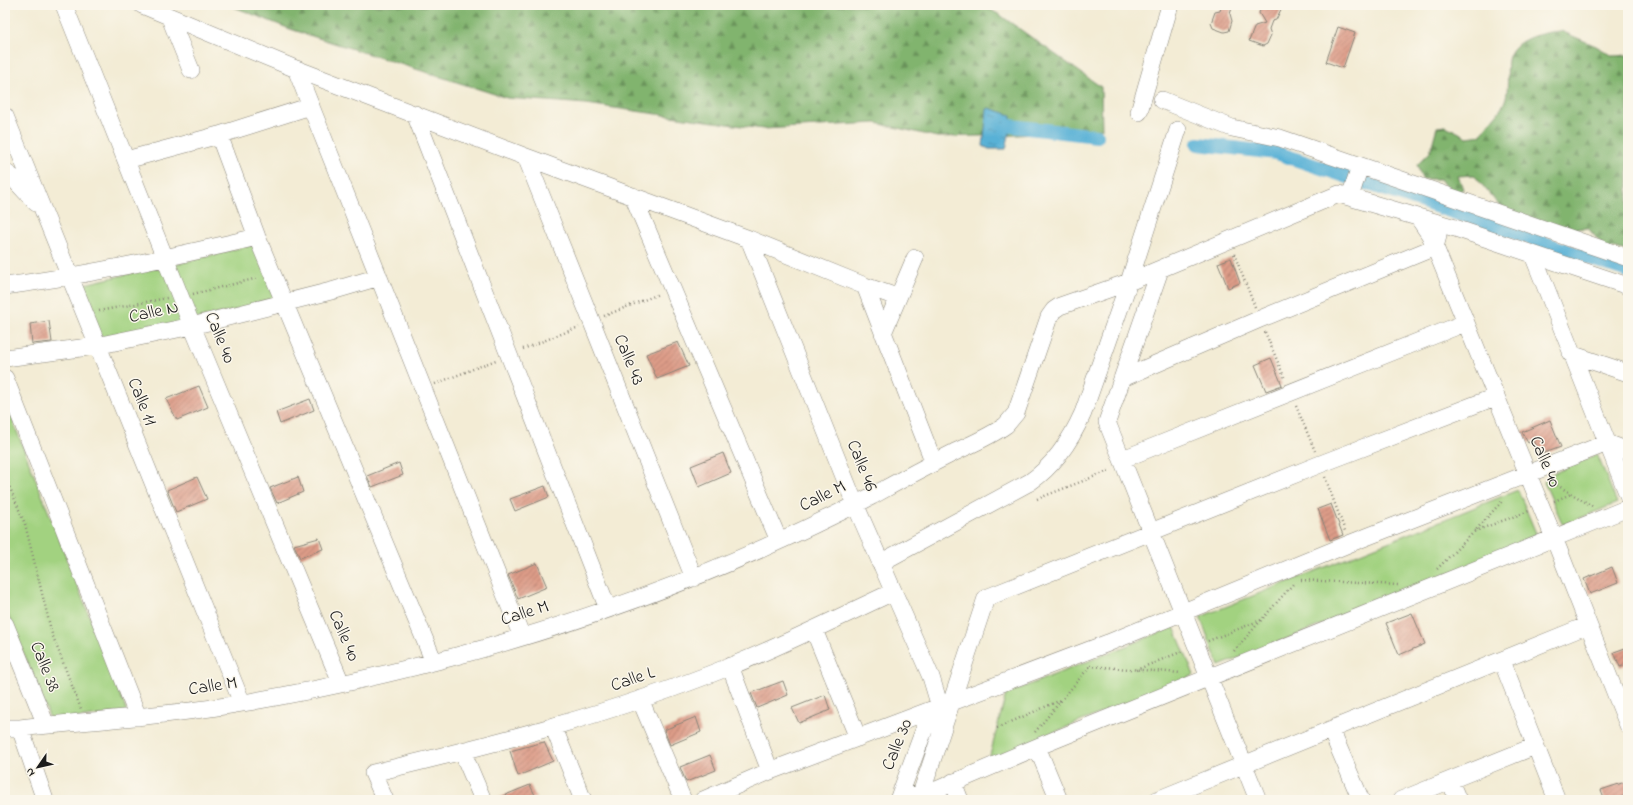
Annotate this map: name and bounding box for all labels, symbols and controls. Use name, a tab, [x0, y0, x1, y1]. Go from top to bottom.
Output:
street label: Calle N	[127, 295, 181, 331]
street label: Calle 40	[197, 308, 241, 368]
street label: Calle 43	[606, 331, 650, 389]
street label: Calle 11	[120, 374, 162, 430]
street label: Calle 40	[1522, 432, 1566, 492]
street label: Calle 46	[839, 436, 883, 496]
street label: Calle M	[795, 475, 851, 519]
street label: Calle M	[498, 594, 552, 634]
street label: Calle 40	[321, 606, 365, 666]
street label: Calle 38	[22, 638, 66, 696]
street label: Calle L	[608, 660, 659, 700]
street label: Calle M	[187, 671, 239, 703]
street label: Calle 30	[876, 715, 920, 775]
north arrow	[18, 747, 58, 787]
text: N	[22, 764, 39, 780]

